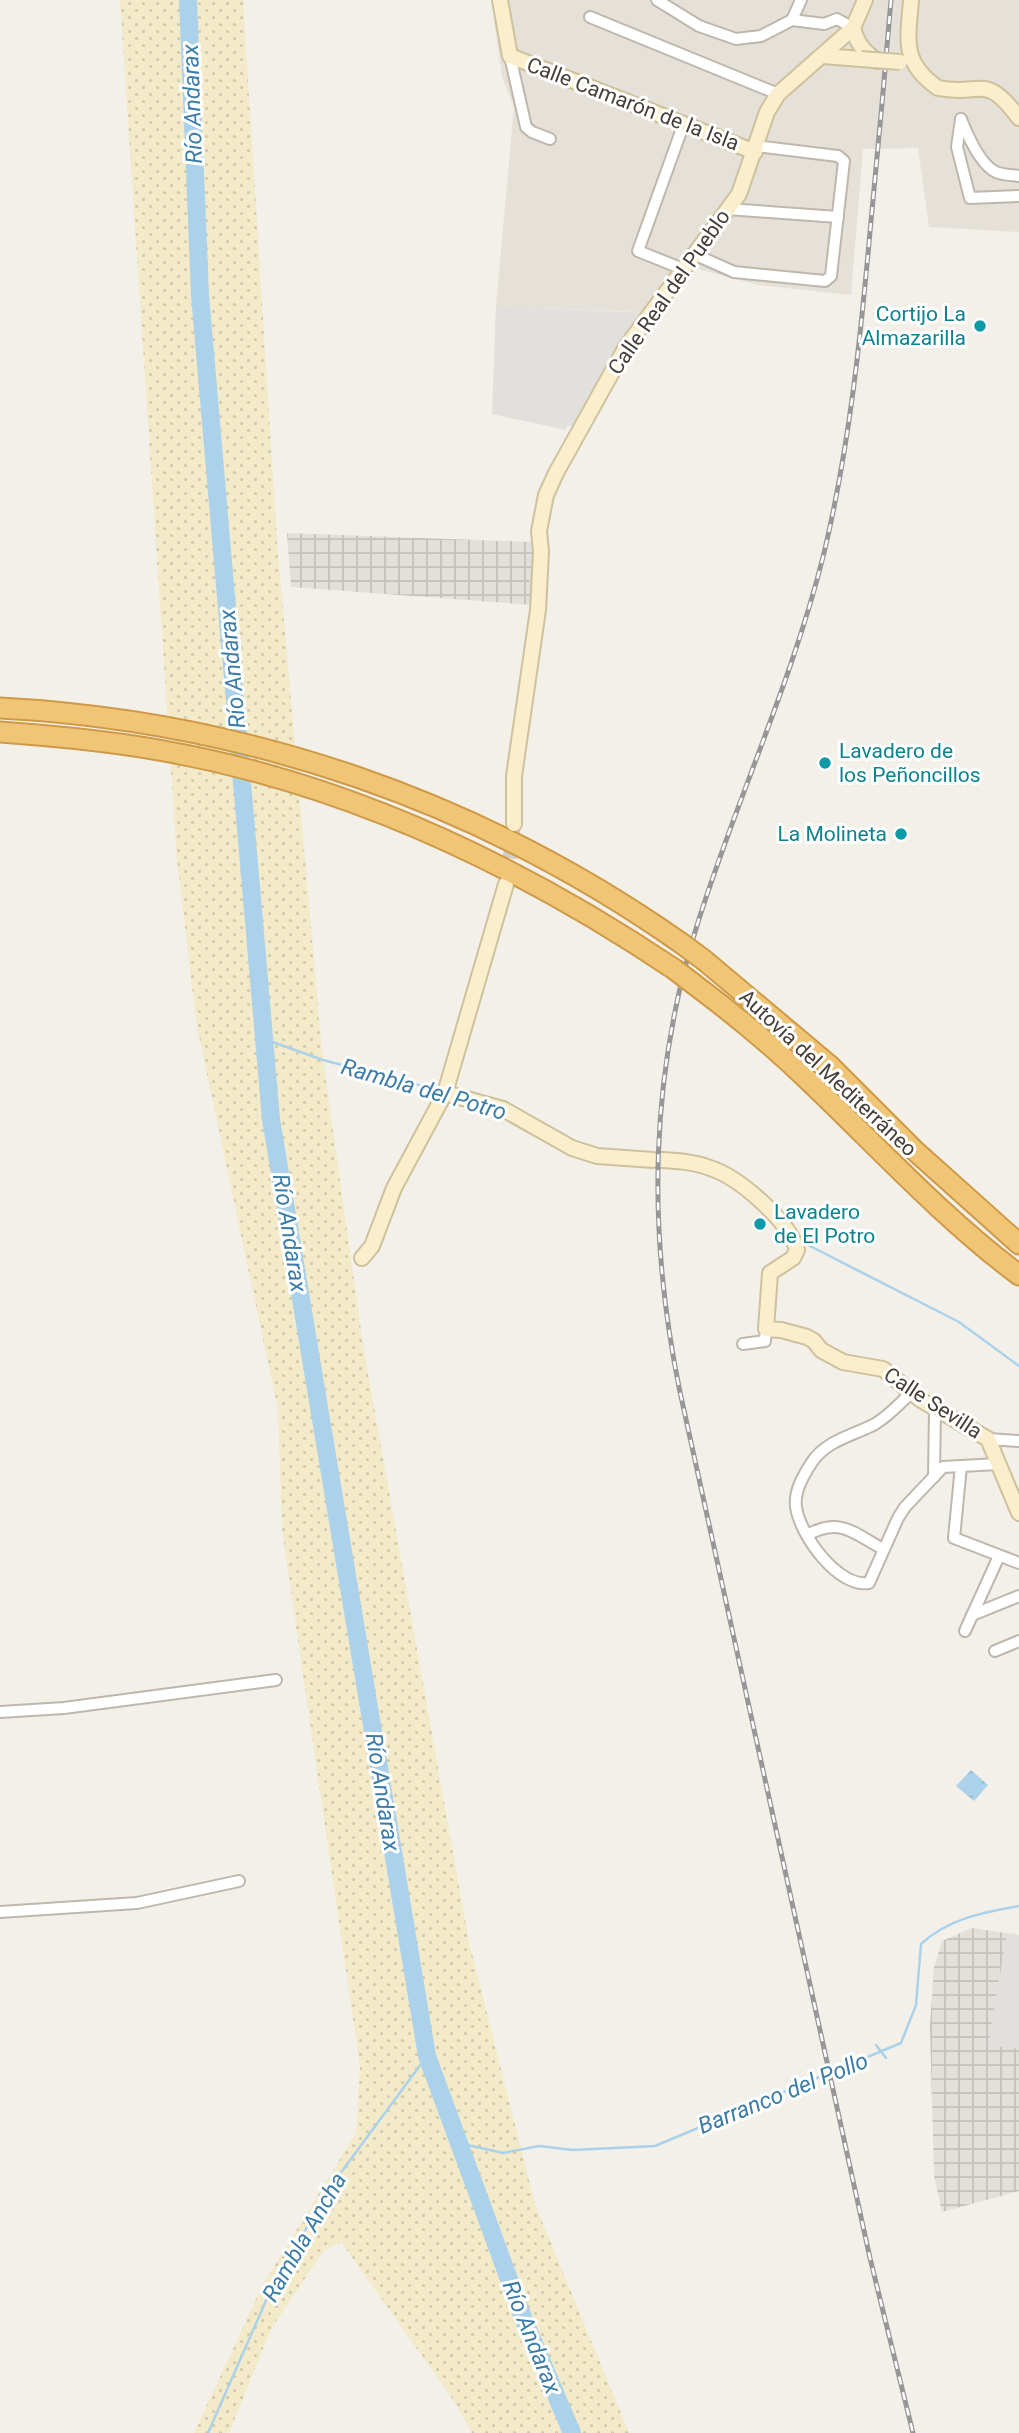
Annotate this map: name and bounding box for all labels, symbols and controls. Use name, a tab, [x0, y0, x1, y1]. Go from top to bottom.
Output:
water label: Río Andarax	[177, 43, 208, 164]
street label: Calle Camarón de la Isla	[524, 52, 742, 156]
street label: Calle Real del Pueblo	[603, 205, 735, 379]
place label: Cortijo La Almazarilla	[862, 302, 966, 350]
marker: Cortijo La Almazarilla	[972, 318, 988, 334]
water label: Río Andarax	[214, 607, 251, 730]
place label: Lavadero de los Peñoncillos	[839, 739, 981, 787]
marker: Lavadero de los Peñoncillos	[817, 755, 833, 771]
place label: La Molineta	[778, 822, 887, 846]
marker: La Molineta	[893, 826, 909, 842]
street label: Autovía del Mediterráneo	[734, 985, 922, 1161]
water label: Rambla del Potro	[338, 1053, 510, 1126]
water label: Río Andarax	[267, 1172, 312, 1295]
place label: Lavadero de El Potro	[774, 1200, 875, 1248]
marker: Lavadero de El Potro	[752, 1216, 768, 1232]
street label: Calle Sevilla	[879, 1362, 987, 1444]
water label: Río Andarax	[360, 1731, 405, 1854]
water label: Barranco del Pollo	[694, 2047, 872, 2140]
water label: Rambla Ancha	[257, 2168, 352, 2306]
water label: Río Andarax	[497, 2277, 567, 2399]

